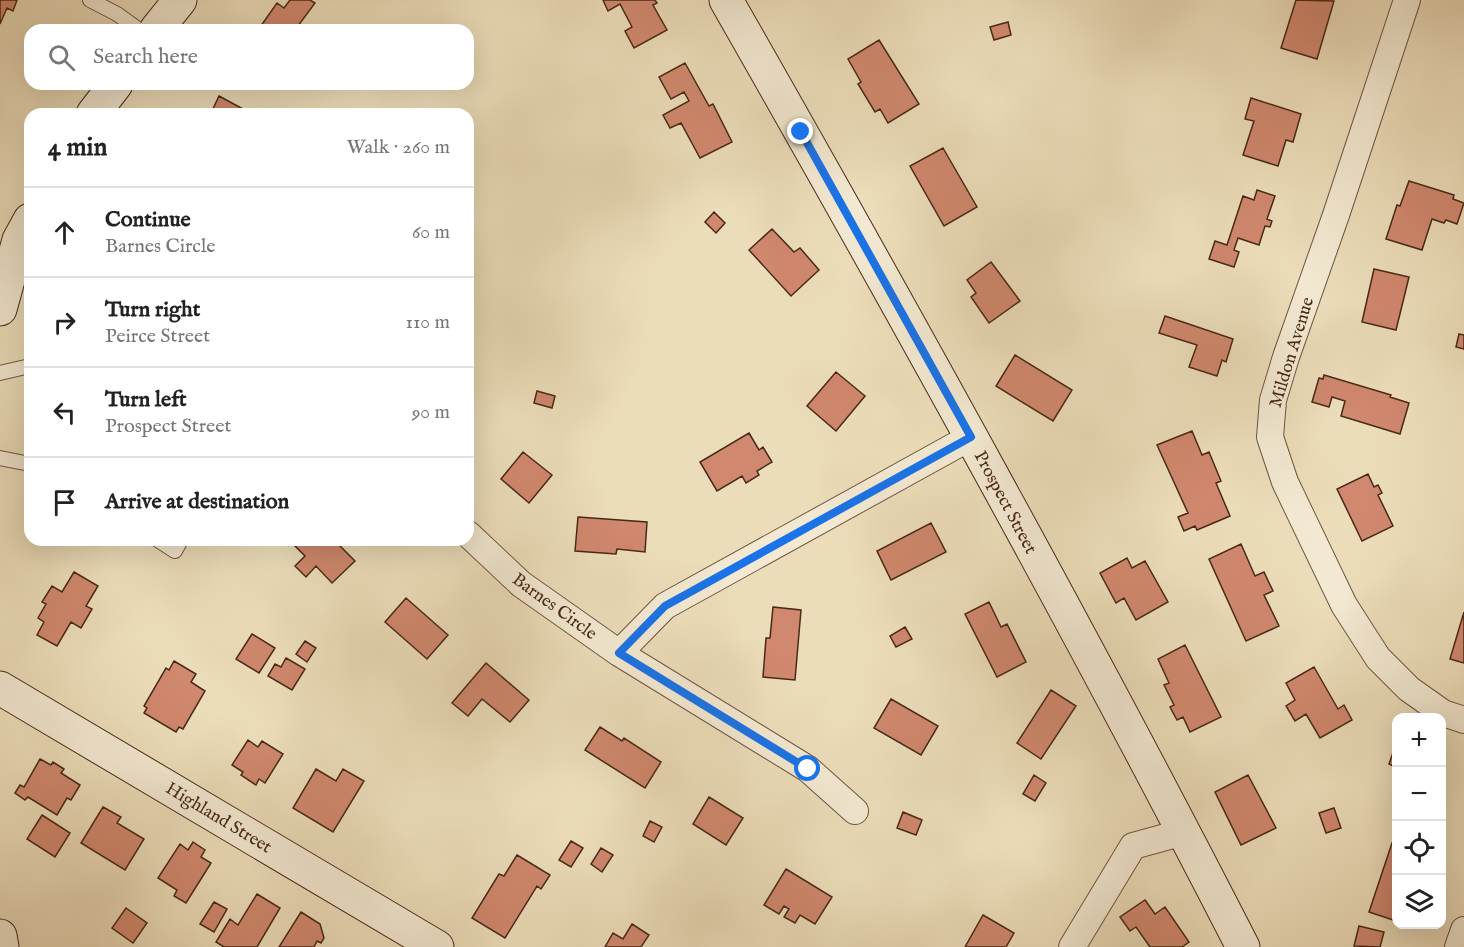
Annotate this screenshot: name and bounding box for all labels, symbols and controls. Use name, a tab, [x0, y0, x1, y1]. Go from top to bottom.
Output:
search box	[24, 24, 474, 90]
icon: search	[45, 41, 78, 74]
text: Search here	[93, 43, 198, 71]
route end	[787, 118, 813, 144]
text: 4 min	[48, 131, 107, 164]
text: Walk · 260 m	[347, 135, 450, 160]
text: Continue	[105, 206, 191, 234]
icon: ahead	[48, 216, 81, 249]
text: 60 m	[412, 220, 450, 245]
text: Barnes Circle	[105, 234, 216, 259]
street label: Mildon Avenue	[1265, 294, 1320, 410]
text: Turn right	[105, 296, 200, 324]
icon: right	[48, 306, 81, 339]
text: 110 m	[406, 310, 450, 335]
text: Peirce Street	[105, 324, 210, 349]
text: Turn left	[105, 386, 187, 414]
icon: left	[48, 396, 81, 429]
text: 90 m	[412, 400, 450, 425]
text: Prospect Street	[105, 414, 231, 439]
street label: Prospect Street	[968, 447, 1042, 558]
icon: arrive	[48, 486, 81, 519]
text: Arrive at destination	[105, 488, 289, 516]
street label: Barnes Circle	[507, 569, 601, 646]
map controls	[1392, 713, 1446, 929]
button: +	[1392, 713, 1446, 767]
route start	[794, 755, 820, 781]
button: −	[1392, 767, 1446, 821]
street label: Highland Street	[161, 777, 276, 859]
button: locate	[1392, 821, 1446, 875]
button: layers	[1392, 875, 1446, 929]

